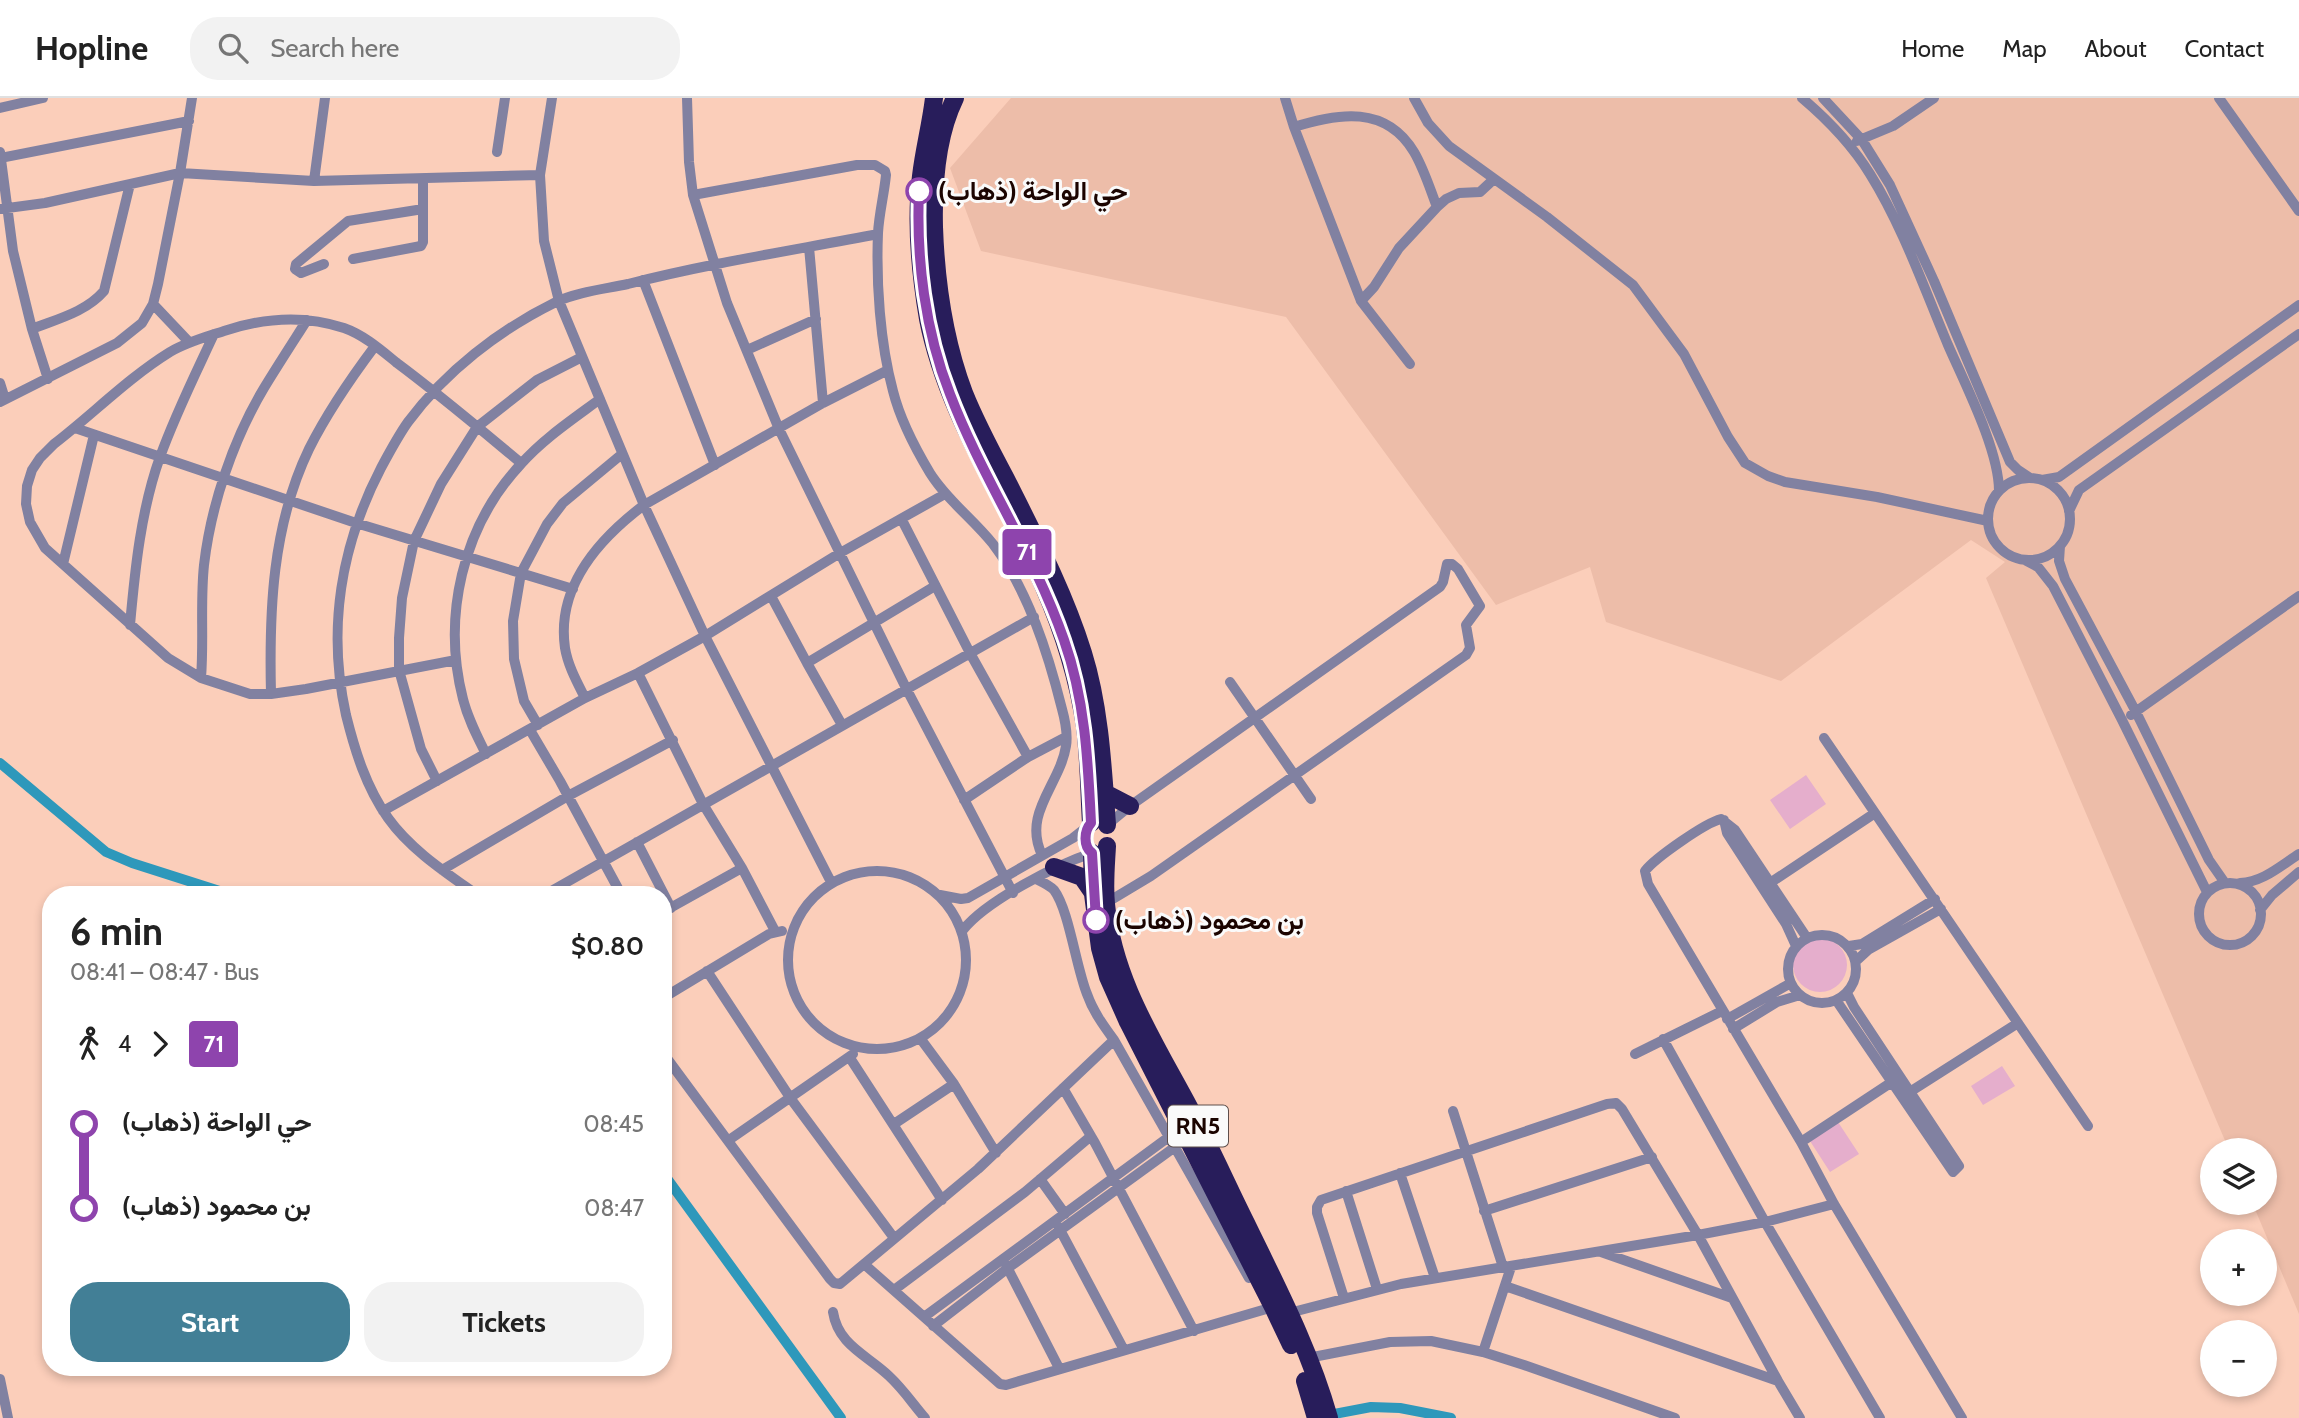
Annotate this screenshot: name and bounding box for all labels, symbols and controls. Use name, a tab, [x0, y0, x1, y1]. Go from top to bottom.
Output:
search box	[190, 17, 680, 80]
text: Hopline	[35, 28, 148, 68]
icon: search	[214, 29, 252, 67]
text: Search here	[270, 32, 399, 64]
text: Home	[1901, 34, 1964, 63]
text: Map	[2002, 34, 2047, 63]
text: About	[2085, 34, 2147, 63]
text: Contact	[2185, 34, 2264, 63]
place label: حي الواحة (ذهاب)	[938, 175, 1128, 213]
marker: حي الواحة (ذهاب)	[906, 178, 932, 204]
line badge: 71	[996, 529, 1058, 575]
text: 71	[1016, 537, 1038, 566]
place label: بن محمود (ذهاب)	[1115, 904, 1304, 936]
marker: بن محمود (ذهاب)	[1083, 907, 1109, 933]
text: 6 min	[70, 908, 163, 955]
text: $0.80	[571, 930, 644, 962]
text: 08:41 – 08:47 · Bus	[70, 958, 259, 986]
icon: walk	[70, 1025, 108, 1063]
icon: forward	[141, 1025, 179, 1063]
text: 71	[203, 1029, 224, 1058]
text: 4	[118, 1030, 131, 1058]
text: حي الواحة (ذهاب)	[122, 1106, 312, 1138]
road number: RN5	[1168, 1106, 1228, 1146]
text: 08:45	[583, 1110, 644, 1138]
map controls	[2200, 1138, 2277, 1397]
button: layers	[2200, 1138, 2277, 1215]
text: بن محمود (ذهاب)	[122, 1190, 311, 1222]
text: 08:47	[584, 1194, 644, 1222]
button: +	[2200, 1229, 2277, 1306]
button: Start	[70, 1282, 350, 1362]
button: Tickets	[364, 1282, 644, 1362]
button: −	[2200, 1320, 2277, 1397]

